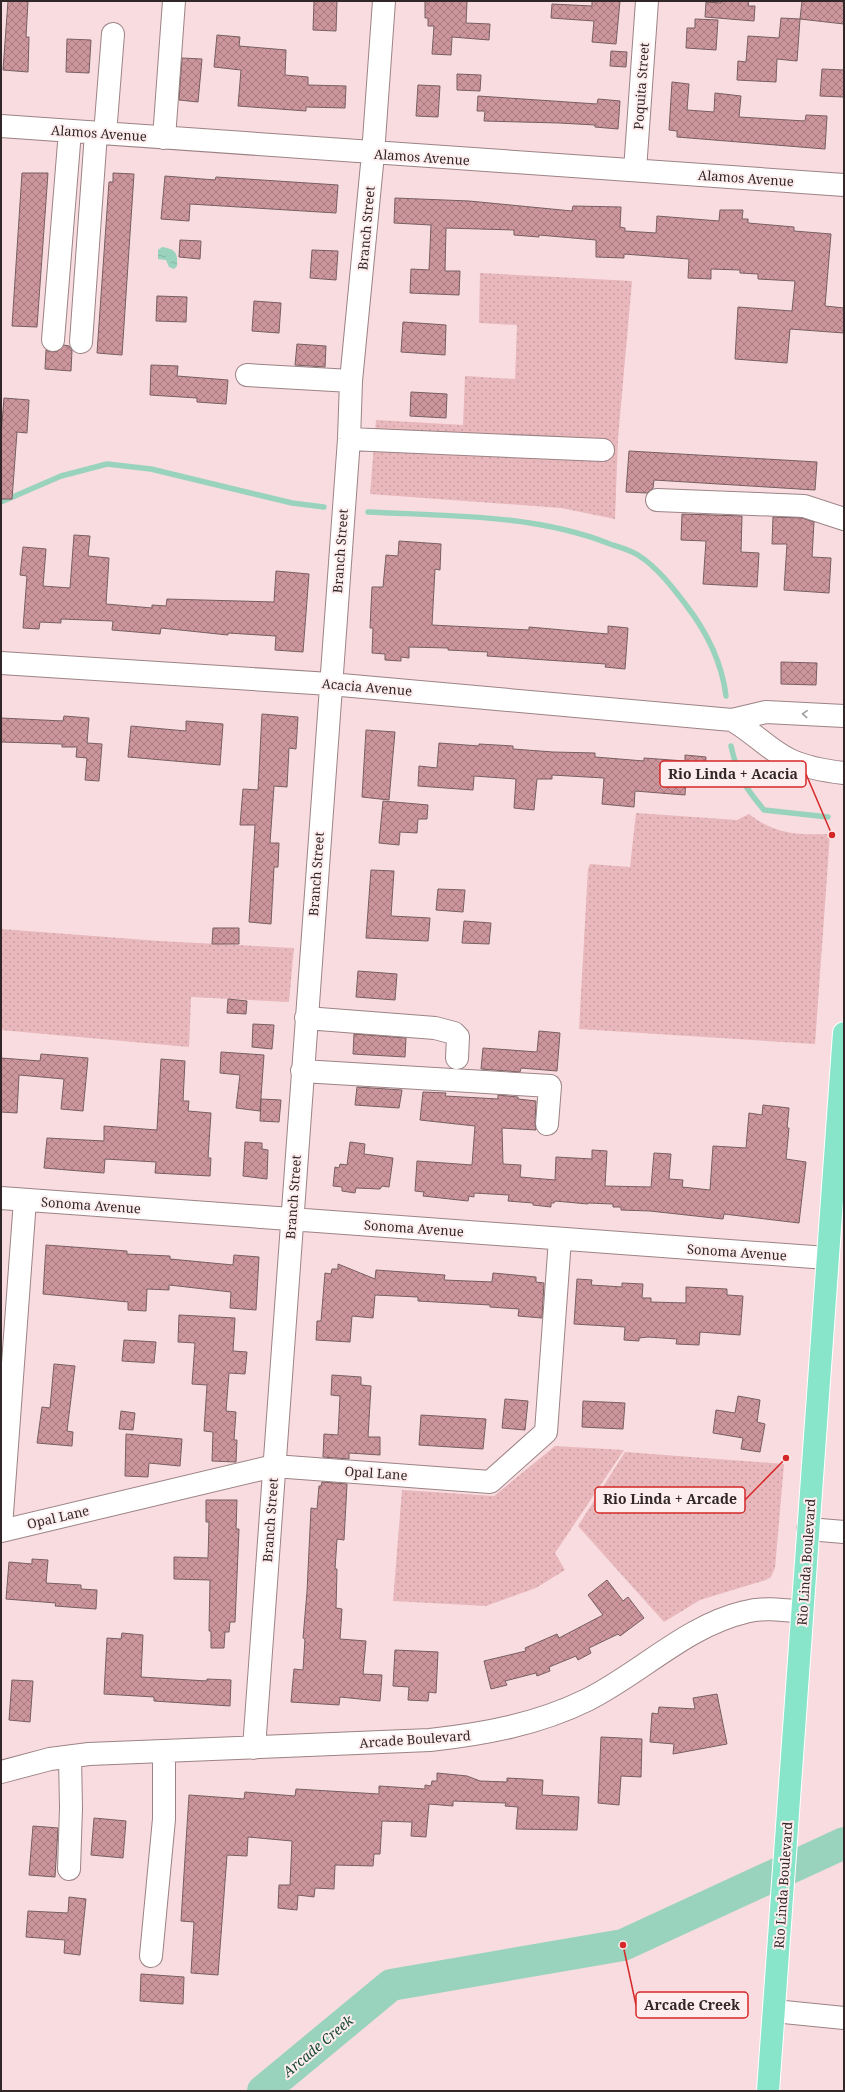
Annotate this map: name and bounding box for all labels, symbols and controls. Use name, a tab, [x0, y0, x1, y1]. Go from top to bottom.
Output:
street label: Poquita Street	[629, 41, 653, 130]
street label: Alamos Avenue	[50, 121, 148, 145]
street label: Alamos Avenue	[373, 145, 471, 169]
street label: Alamos Avenue	[697, 166, 795, 190]
street label: Branch Street	[353, 185, 379, 271]
street label: Branch Street	[328, 508, 352, 594]
street label: Acacia Avenue	[321, 674, 413, 700]
one-way arrow	[802, 710, 808, 718]
callout: Rio Linda + Acacia	[660, 761, 806, 787]
text: Rio Linda + Acacia	[668, 764, 798, 783]
street label: Branch Street	[304, 831, 328, 917]
street label: Branch Street	[281, 1154, 305, 1240]
street label: Sonoma Avenue	[41, 1193, 142, 1217]
street label: Sonoma Avenue	[364, 1216, 465, 1240]
street label: Sonoma Avenue	[687, 1240, 788, 1264]
street label: Opal Lane	[344, 1462, 408, 1484]
street label: Branch Street	[258, 1477, 282, 1563]
callout: Rio Linda + Arcade	[595, 1487, 745, 1513]
text: Rio Linda + Arcade	[603, 1489, 737, 1508]
street label: Rio Linda Boulevard	[793, 1498, 819, 1626]
street label: Opal Lane	[25, 1501, 91, 1533]
street label: Arcade Boulevard	[359, 1726, 471, 1752]
street label: Rio Linda Boulevard	[770, 1821, 796, 1949]
callout: Arcade Creek	[636, 1992, 748, 2018]
text: Arcade Creek	[644, 1995, 740, 2014]
water label: Arcade Creek	[278, 2010, 358, 2081]

